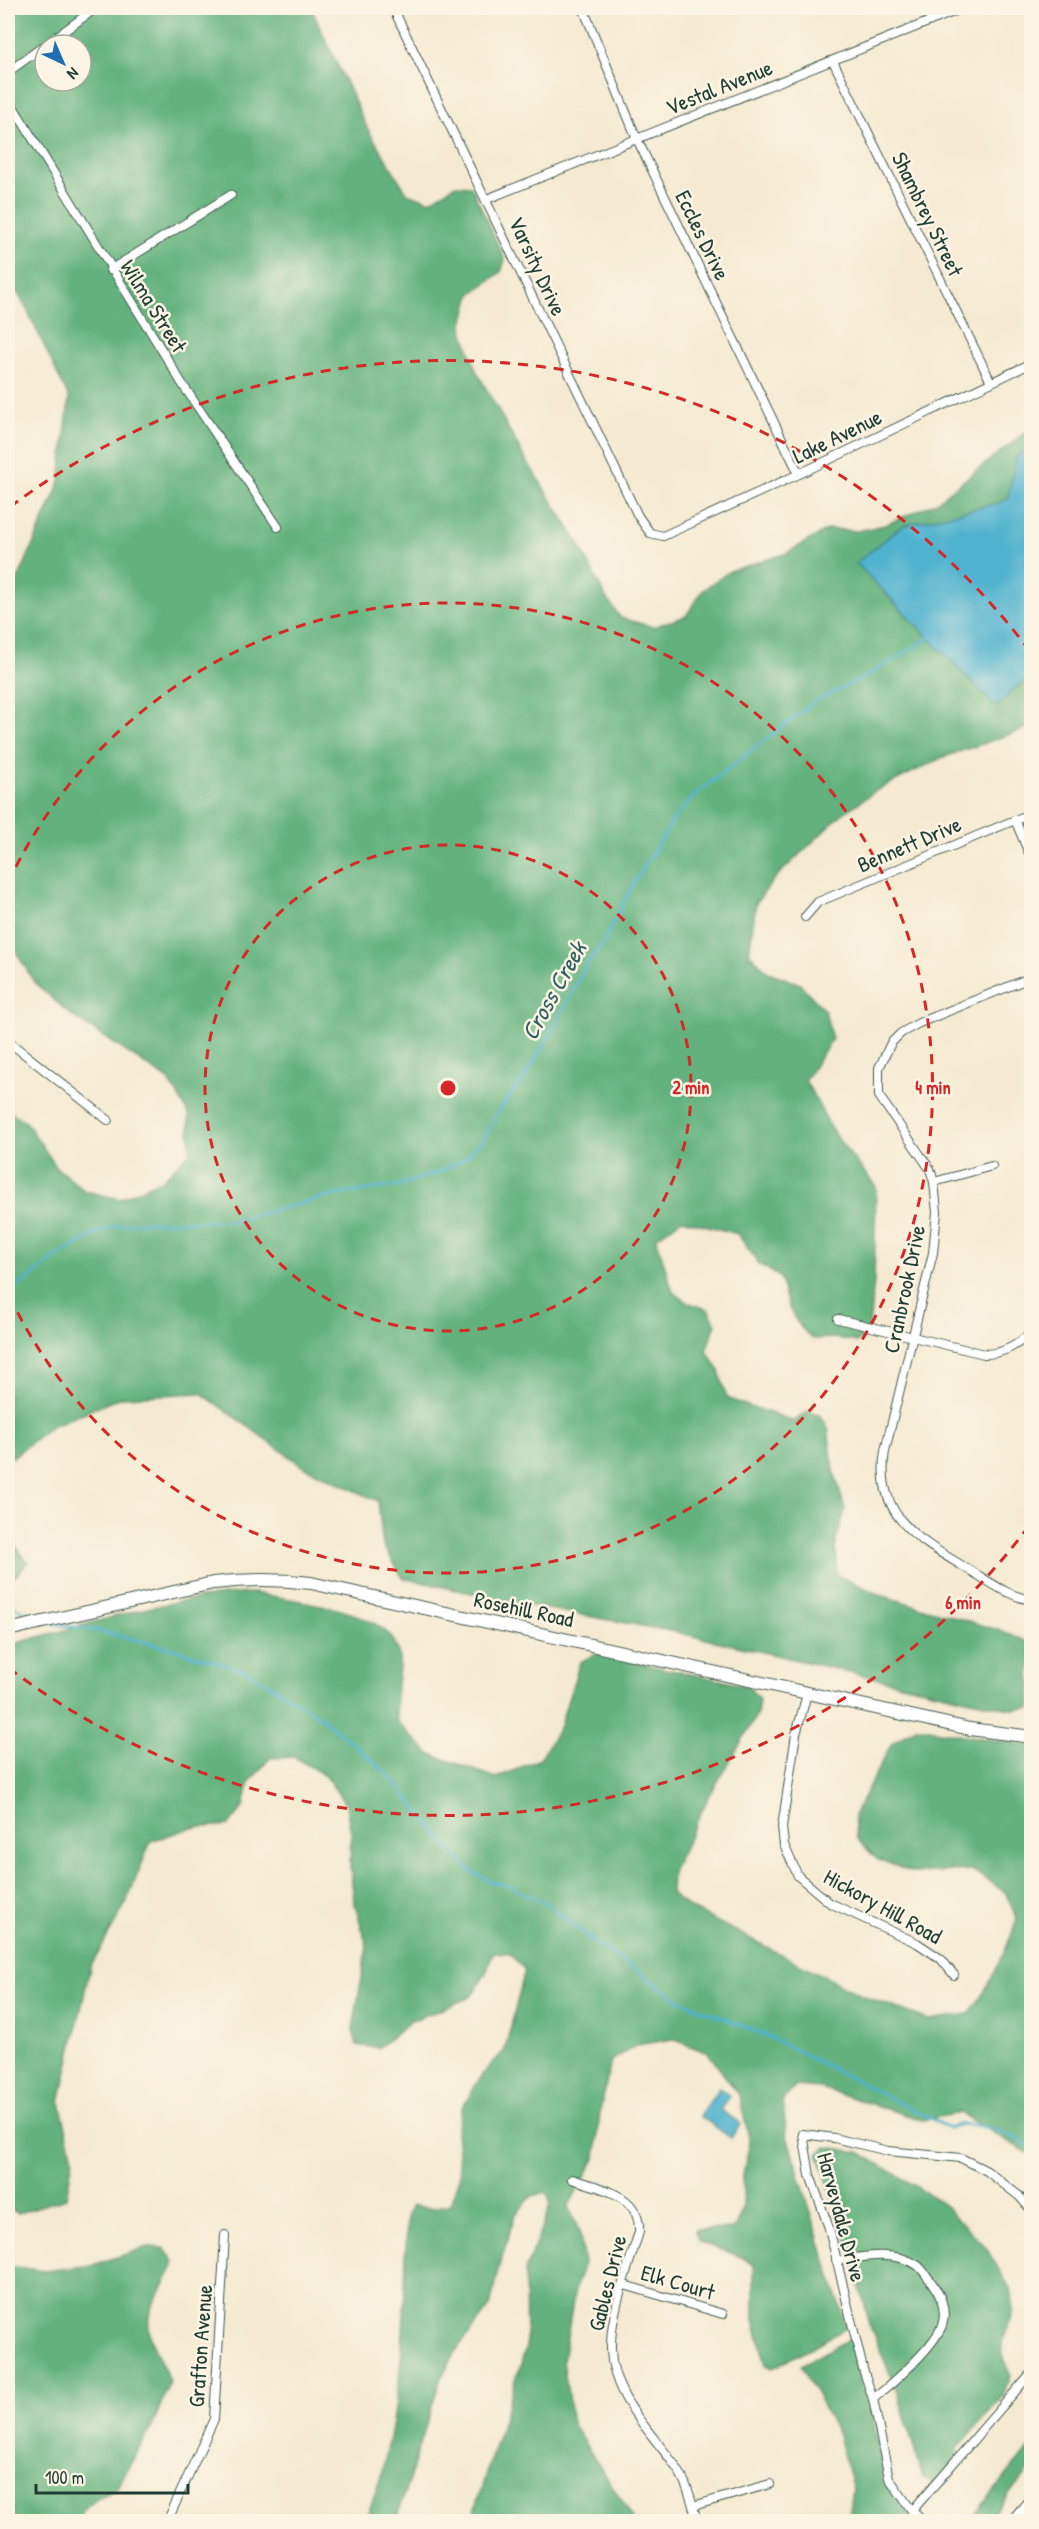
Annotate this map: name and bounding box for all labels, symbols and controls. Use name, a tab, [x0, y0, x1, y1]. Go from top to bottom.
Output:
north arrow	[33, 33, 93, 93]
street label: Vestal Avenue	[661, 52, 777, 122]
text: N	[62, 63, 84, 85]
street label: Shambrey Street	[885, 147, 971, 282]
street label: Eccles Drive	[668, 185, 738, 285]
street label: Varsity Drive	[502, 212, 574, 321]
street label: Wilma Street	[114, 254, 195, 358]
street label: Lake Avenue	[787, 401, 887, 470]
street label: Bennett Drive	[852, 809, 966, 879]
water label: Cross Creek	[513, 934, 594, 1045]
text: 2 min	[673, 1075, 709, 1100]
text: 4 min	[915, 1075, 951, 1100]
centre of rings	[438, 1078, 458, 1098]
street label: Cranbrook Drive	[876, 1222, 932, 1356]
street label: Rosehill Road	[472, 1584, 577, 1634]
text: 6 min	[945, 1590, 981, 1615]
street label: Hickory Hill Road	[819, 1861, 948, 1951]
street label: Harveydale Drive	[810, 2149, 874, 2285]
street label: Gables Drive	[581, 2232, 633, 2334]
street label: Elk Court	[638, 2257, 719, 2307]
street label: Grafton Avenue	[181, 2283, 219, 2408]
scale bar	[36, 2457, 188, 2495]
text: 100 m	[45, 2465, 84, 2490]

